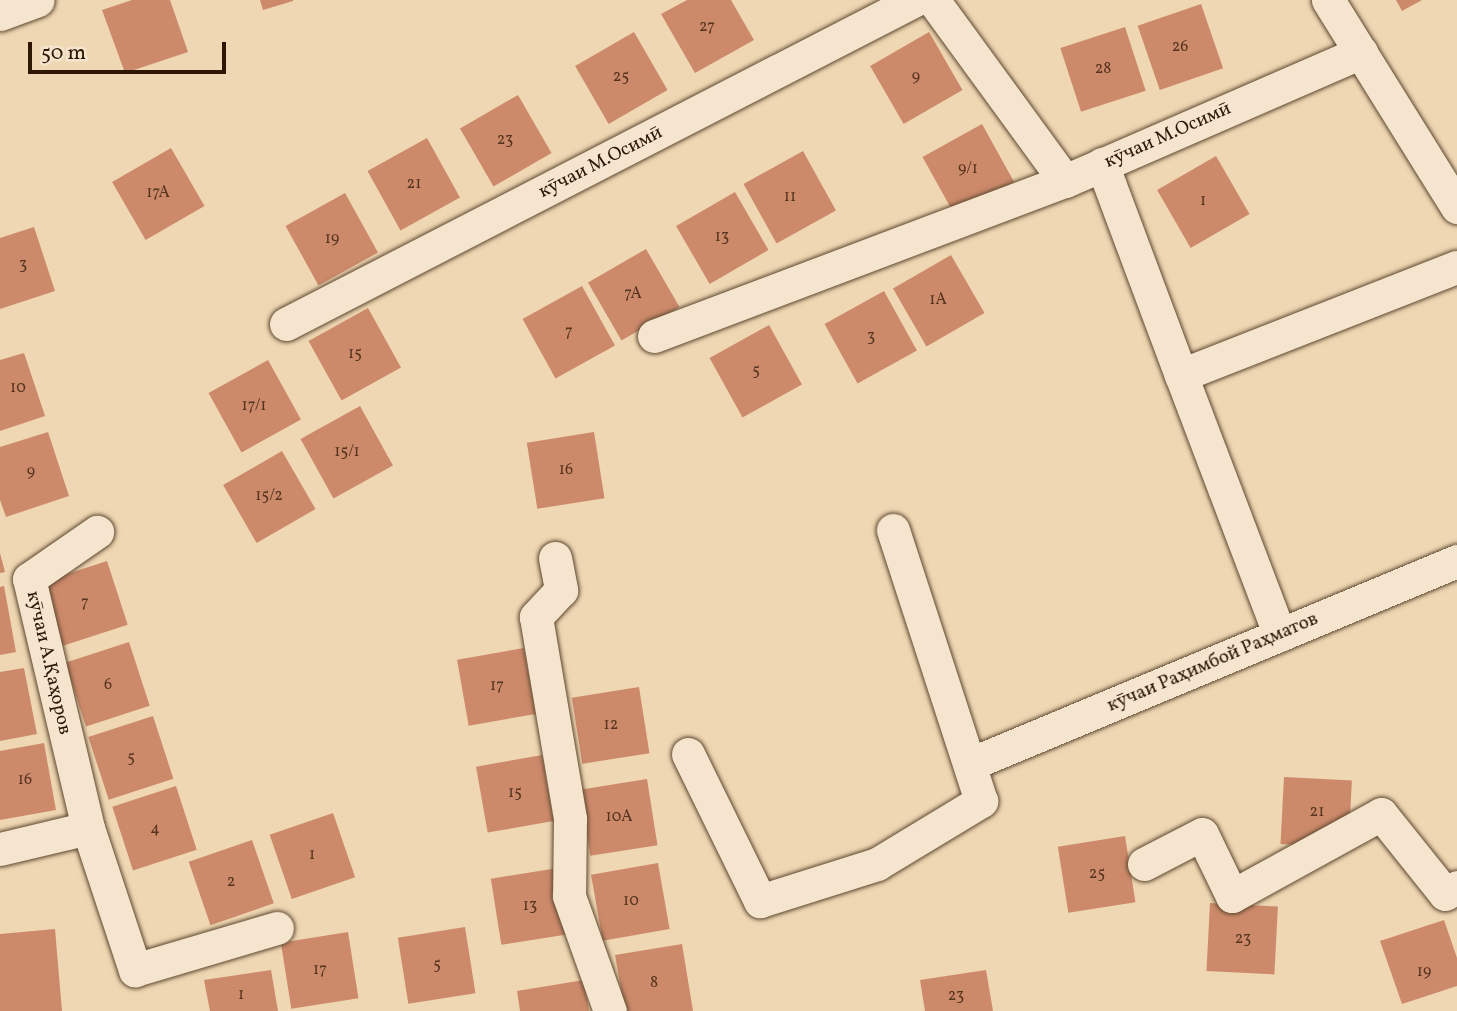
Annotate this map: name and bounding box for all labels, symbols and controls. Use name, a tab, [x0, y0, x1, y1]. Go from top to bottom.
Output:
house number: 27	[699, 17, 715, 37]
scale bar	[32, 28, 229, 72]
house number: 26	[1172, 37, 1188, 57]
text: 50 m	[41, 39, 86, 68]
house number: 28	[1095, 59, 1111, 79]
house number: 25	[613, 67, 629, 87]
house number: 9	[912, 67, 920, 87]
street label: кӯчаи М.Осимӣ	[1101, 98, 1235, 174]
street label: кӯчаи М.Осимӣ	[535, 122, 667, 204]
house number: 23	[497, 130, 513, 150]
house number: 9/1	[958, 159, 978, 179]
house number: 21	[407, 174, 421, 194]
house number: 17А	[146, 183, 170, 203]
house number: 11	[784, 187, 796, 207]
house number: 1	[1200, 191, 1206, 211]
house number: 13	[715, 227, 729, 247]
house number: 19	[325, 229, 339, 249]
house number: 3	[19, 255, 27, 275]
house number: 7А	[624, 284, 642, 304]
house number: 1А	[929, 290, 947, 310]
house number: 7	[565, 322, 573, 342]
house number: 3	[867, 327, 875, 347]
house number: 15	[348, 344, 362, 364]
house number: 5	[752, 361, 760, 381]
house number: 10	[10, 378, 26, 398]
house number: 17/1	[242, 396, 266, 416]
house number: 15/1	[334, 442, 360, 462]
house number: 16	[559, 460, 573, 480]
house number: 9	[27, 462, 35, 482]
house number: 15/2	[255, 486, 283, 506]
street label: кӯчаи А.Қаҳоров	[20, 589, 76, 737]
house number: 7	[81, 593, 89, 613]
street label: кӯчаи Раҳимбой Раҳматов	[1104, 608, 1322, 718]
house number: 6	[104, 675, 112, 695]
house number: 17	[490, 676, 504, 696]
house number: 12	[604, 715, 618, 735]
house number: 5	[127, 748, 135, 768]
house number: 16	[18, 770, 32, 790]
house number: 15	[508, 783, 522, 803]
house number: 21	[1310, 802, 1324, 822]
house number: 10А	[605, 807, 633, 827]
house number: 4	[150, 819, 160, 839]
house number: 1	[309, 845, 315, 865]
house number: 25	[1089, 864, 1105, 884]
house number: 2	[227, 872, 235, 892]
house number: 10	[623, 891, 639, 911]
house number: 13	[523, 896, 537, 916]
house number: 23	[1235, 929, 1251, 949]
house number: 5	[433, 955, 441, 975]
house number: 17	[313, 960, 327, 980]
house number: 19	[1417, 962, 1431, 982]
house number: 8	[650, 973, 658, 993]
house number: 1	[238, 985, 244, 1005]
house number: 23	[948, 986, 964, 1006]

